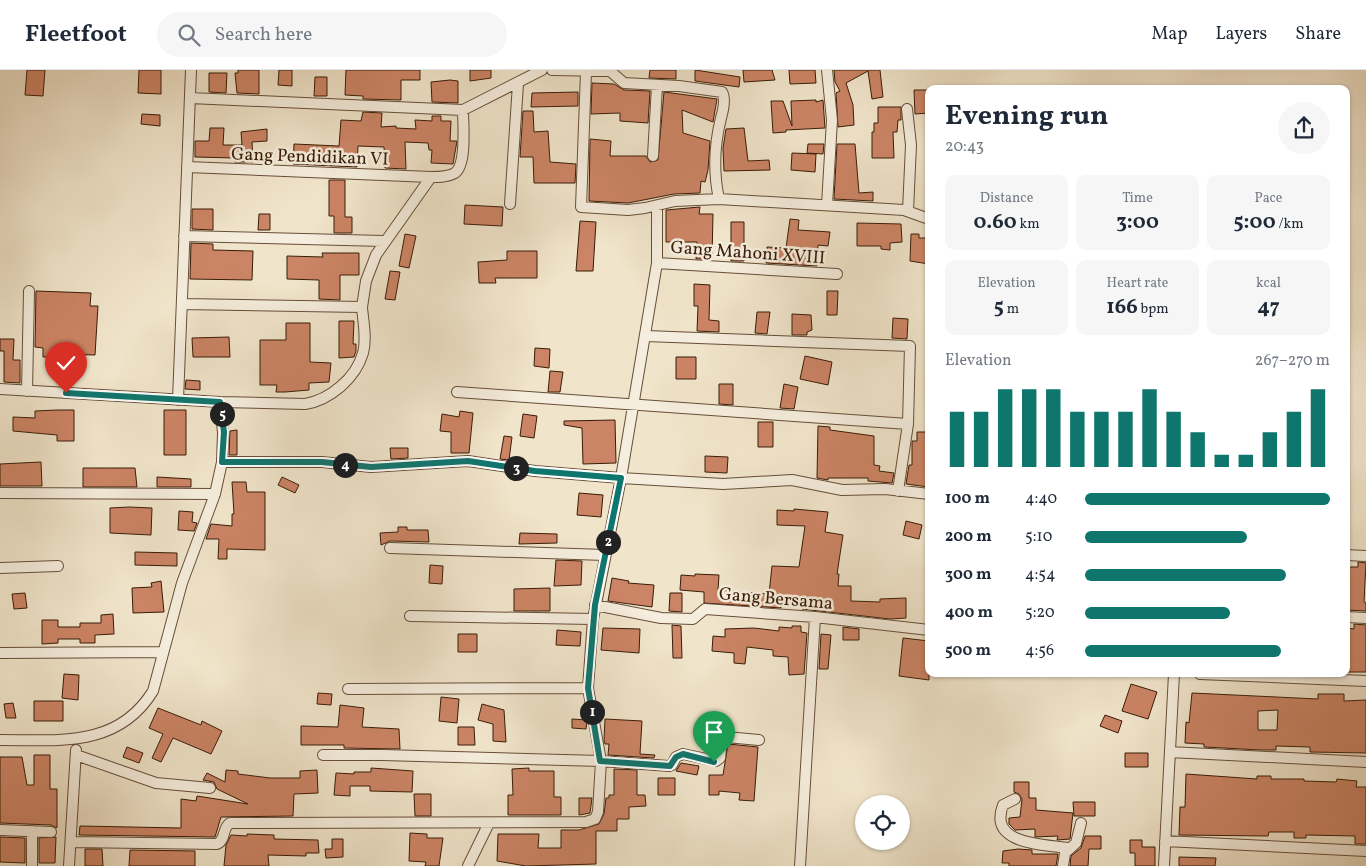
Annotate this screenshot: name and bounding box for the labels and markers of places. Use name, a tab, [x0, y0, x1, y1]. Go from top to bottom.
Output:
pin	[45, 342, 87, 393]
pin: 5	[210, 402, 234, 426]
pin: 4	[332, 452, 358, 478]
pin: 3	[504, 456, 528, 480]
pin: 2	[596, 530, 620, 554]
pin: 1	[580, 700, 604, 724]
pin	[693, 711, 735, 762]

